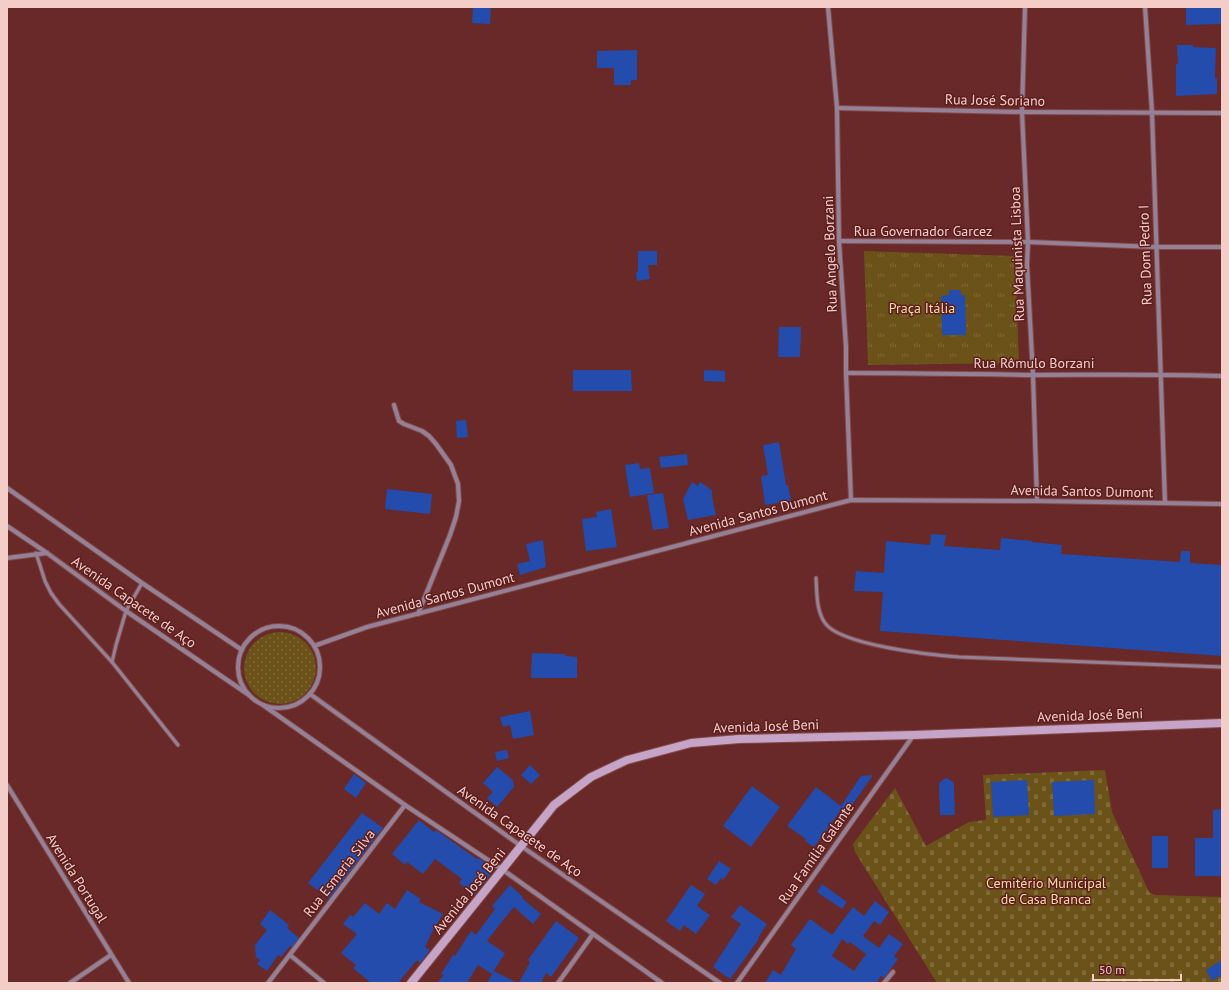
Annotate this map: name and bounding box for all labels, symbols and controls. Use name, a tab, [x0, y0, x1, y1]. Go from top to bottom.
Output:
street label: Rua José Soriano	[945, 90, 1045, 110]
street label: Rua Maquinista Lisboa	[1006, 186, 1028, 322]
street label: Rua Angelo Borzani	[819, 195, 841, 313]
street label: Rua Dom Pedro I	[1134, 205, 1156, 305]
street label: Rua Governador Garcez	[854, 222, 992, 240]
park label: Praça Itália	[889, 299, 955, 317]
street label: Rua Rômulo Borzani	[974, 354, 1094, 372]
street label: Avenida Santos Dumont	[1010, 481, 1154, 501]
street label: Avenida Santos Dumont	[687, 486, 830, 540]
street label: Avenida Capacete de Aço	[68, 552, 200, 652]
street label: Avenida Santos Dumont	[374, 568, 517, 622]
street label: Avenida José Beni	[1037, 704, 1143, 726]
street label: Avenida José Beni	[713, 715, 819, 737]
street label: Avenida Capacete de Aço	[454, 781, 586, 881]
street label: Rua Família Galante	[774, 799, 858, 907]
street label: Rua Esmeria Silva	[299, 825, 379, 920]
street label: Avenida Portugal	[42, 830, 112, 926]
street label: Avenida José Beni	[429, 844, 509, 938]
park label: Cemitério Municipal de Casa Branca	[986, 874, 1106, 908]
scale bar	[1093, 956, 1181, 982]
text: 50 m	[1099, 962, 1125, 977]

